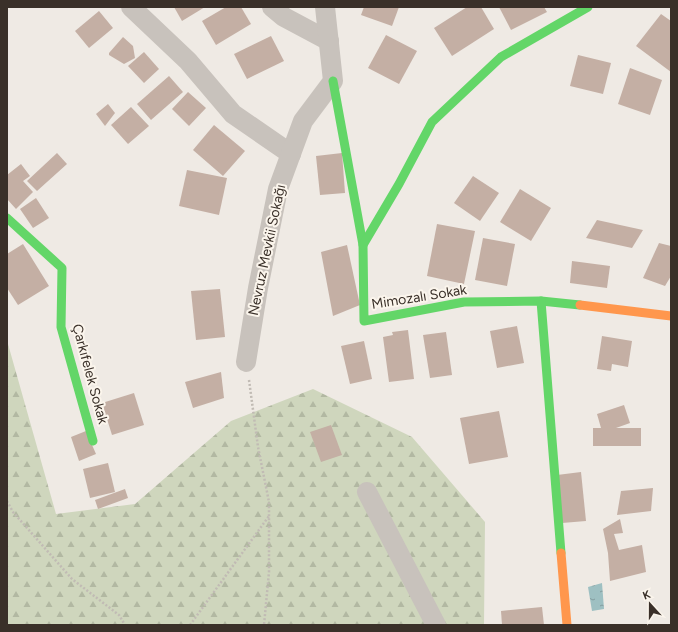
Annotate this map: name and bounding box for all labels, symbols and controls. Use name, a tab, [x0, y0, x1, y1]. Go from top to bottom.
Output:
street label: Nevruz Mevkii Sokağı	[245, 183, 289, 317]
street label: Mimozalı Sokak	[370, 281, 468, 313]
street label: Çarkıfelek Sokak	[68, 322, 112, 426]
north arrow	[630, 584, 670, 624]
text: K	[641, 588, 653, 603]

